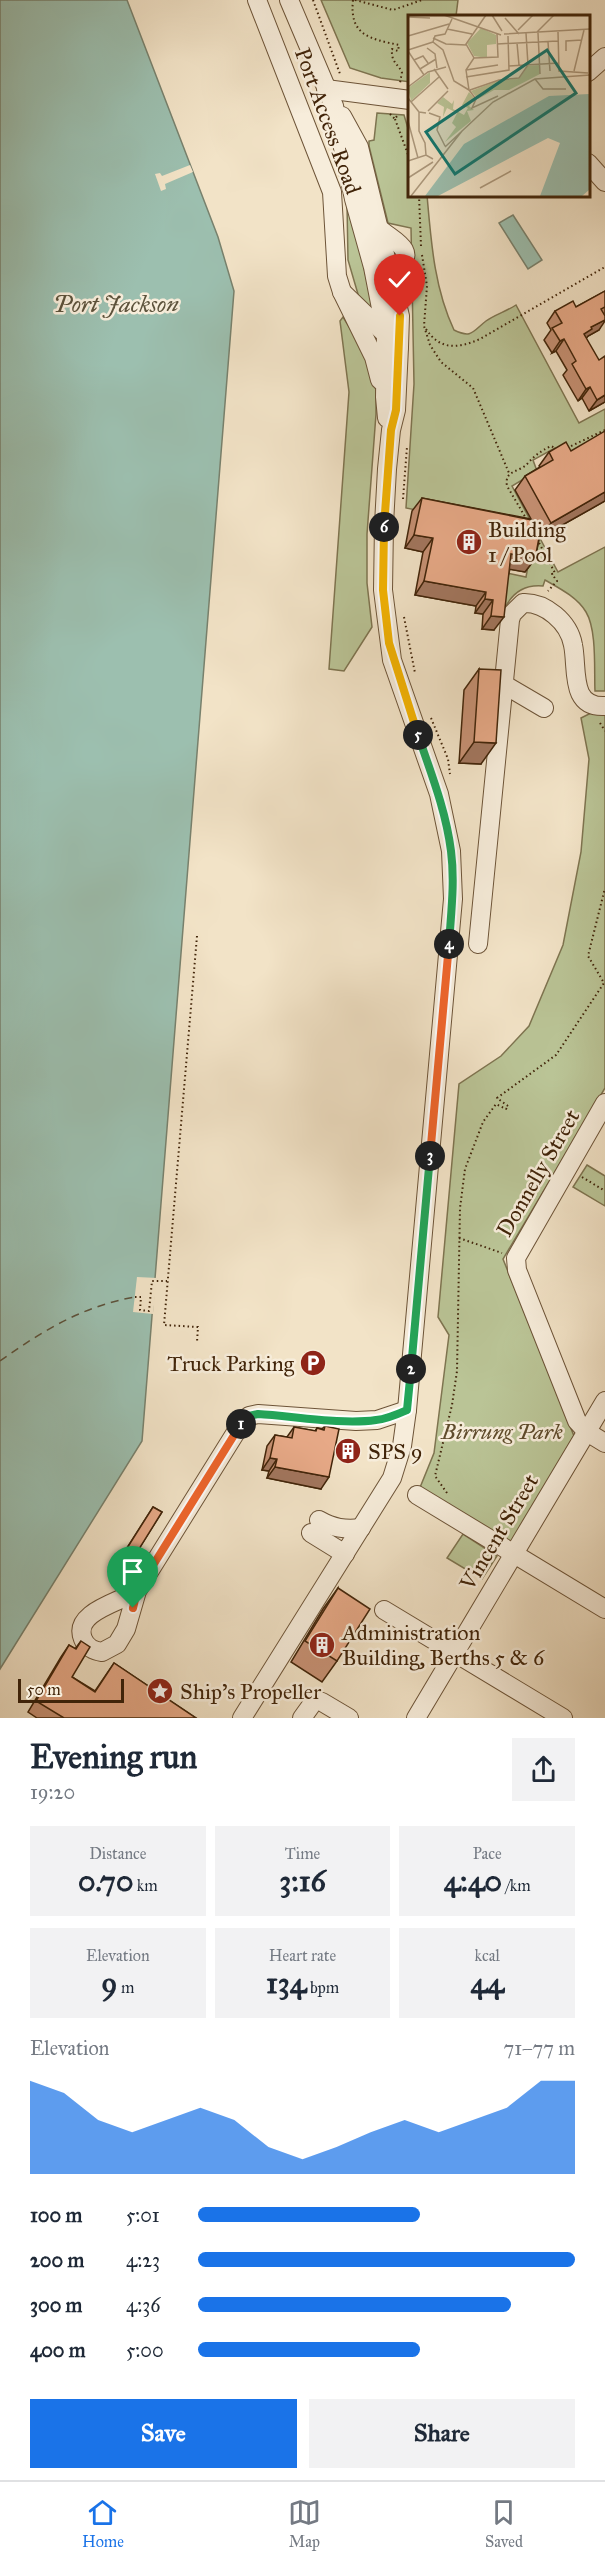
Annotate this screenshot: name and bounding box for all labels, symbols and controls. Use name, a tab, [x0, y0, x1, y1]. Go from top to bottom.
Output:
inset map	[408, 15, 590, 196]
street label: Port Access Road	[289, 44, 367, 198]
pin	[374, 254, 425, 316]
icon: check	[383, 263, 416, 296]
water label: Port Jackson	[53, 289, 179, 319]
pin: 6	[369, 512, 399, 542]
place label: Building 1 / Pool	[488, 516, 566, 568]
text: 6	[380, 517, 388, 536]
building icon: Building 1 / Pool	[454, 527, 484, 557]
pin: 5	[403, 720, 433, 750]
text: 5	[414, 725, 422, 744]
pin: 4	[434, 929, 464, 959]
text: 4	[445, 934, 453, 953]
street label: Donnelly Street	[491, 1104, 586, 1242]
pin: 3	[415, 1141, 445, 1171]
text: 3	[427, 1146, 433, 1165]
parking icon: Truck Parking	[298, 1348, 328, 1378]
place label: Truck Parking	[167, 1350, 295, 1377]
pin: 2	[396, 1354, 426, 1384]
text: 2	[407, 1359, 415, 1378]
pin: 1	[226, 1409, 256, 1439]
text: 1	[238, 1414, 244, 1433]
park label: Birrung Park	[440, 1418, 563, 1445]
building icon: SPS 9	[333, 1436, 363, 1466]
place label: SPS 9	[368, 1438, 422, 1465]
street label: Vincent Street	[453, 1469, 544, 1596]
pin	[107, 1546, 158, 1608]
icon: arrive	[116, 1555, 149, 1588]
place label: Administration Building, Berths 5 & 6	[341, 1619, 545, 1671]
building icon: Administration Building, Berths 5 & 6	[307, 1630, 337, 1660]
scale bar	[18, 1676, 124, 1704]
place icon: Ship’s Propeller	[145, 1676, 175, 1706]
place label: Ship’s Propeller	[180, 1678, 322, 1705]
text: 50 m	[27, 1680, 61, 1699]
text: Evening run	[30, 1737, 197, 1777]
button: share	[512, 1738, 575, 1801]
text: 19:20	[30, 1780, 75, 1804]
text: Distance	[89, 1844, 147, 1863]
text: Time	[285, 1844, 320, 1863]
text: Pace	[473, 1844, 502, 1863]
text: 0.70	[78, 1863, 133, 1899]
text: 3:16	[279, 1863, 326, 1899]
text: 4:40	[444, 1863, 502, 1899]
text: km	[133, 1876, 158, 1895]
text: /km	[502, 1876, 531, 1895]
text: Elevation	[86, 1946, 150, 1965]
text: Heart rate	[269, 1946, 336, 1965]
text: kcal	[475, 1946, 500, 1965]
text: 9	[101, 1965, 117, 2001]
text: 134	[266, 1965, 306, 2001]
text: 44	[470, 1965, 504, 2001]
text: m	[117, 1978, 134, 1997]
text: bpm	[306, 1978, 339, 1997]
text: Elevation	[30, 2036, 109, 2060]
text: 71–77 m	[503, 2036, 575, 2060]
text: 100 m	[30, 2203, 82, 2227]
text: 5:01	[126, 2203, 160, 2227]
text: 200 m	[30, 2248, 84, 2272]
text: 4:23	[126, 2248, 160, 2272]
text: 300 m	[30, 2293, 82, 2317]
text: 4:36	[126, 2293, 160, 2317]
text: 400 m	[30, 2338, 86, 2362]
text: 5:00	[126, 2338, 164, 2362]
button: Save	[30, 2399, 297, 2468]
button: Share	[309, 2399, 575, 2468]
tab: Home	[82, 2496, 124, 2551]
tab: Map	[288, 2496, 321, 2551]
tab: Saved	[485, 2496, 523, 2551]

